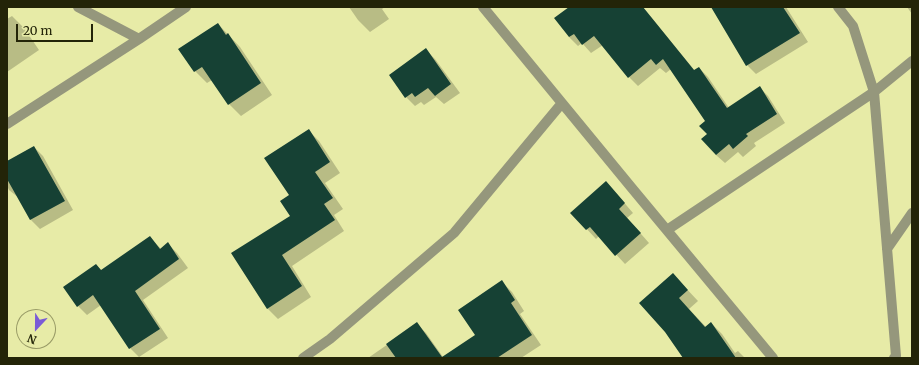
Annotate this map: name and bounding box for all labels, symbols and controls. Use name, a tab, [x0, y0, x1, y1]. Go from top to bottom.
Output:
scale bar	[18, 16, 95, 42]
text: 20 m	[23, 23, 52, 38]
north arrow	[16, 309, 56, 349]
text: N	[25, 331, 39, 347]

